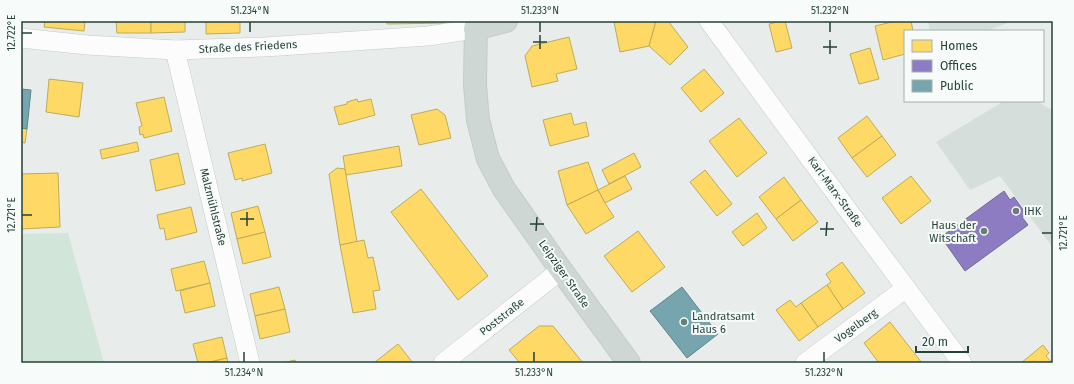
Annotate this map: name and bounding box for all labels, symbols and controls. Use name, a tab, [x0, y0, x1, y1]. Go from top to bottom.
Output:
text: 51.234°N	[231, 5, 269, 17]
text: 51.233°N	[521, 5, 559, 17]
text: 51.232°N	[811, 5, 849, 17]
text: 12.722°E	[6, 15, 18, 51]
legend	[904, 30, 1044, 102]
street label: Straße des Friedens	[199, 38, 297, 56]
text: Homes	[940, 39, 978, 53]
text: Offices	[940, 59, 977, 73]
text: Public	[940, 79, 974, 93]
street label: Karl-Marx-Straße	[805, 154, 865, 230]
street label: Malzmühlstraße	[197, 167, 229, 247]
text: 12.721°E	[6, 197, 18, 233]
place label: IHK	[1024, 205, 1042, 218]
marker: IHK	[1011, 206, 1021, 216]
text: 12.721°E	[1058, 215, 1070, 251]
place label: Haus der Witschaft	[929, 219, 977, 245]
marker: Haus der Witschaft	[979, 226, 989, 236]
street label: Leipziger Straße	[536, 238, 592, 310]
street label: Poststraße	[477, 296, 527, 338]
street label: Vogelberg	[832, 306, 880, 346]
place label: Landratsamt Haus 6	[692, 310, 755, 336]
marker: Landratsamt Haus 6	[679, 317, 689, 327]
scale bar	[916, 328, 968, 354]
text: 20 m	[922, 335, 948, 349]
text: 51.234°N	[225, 367, 263, 379]
text: 51.233°N	[515, 367, 553, 379]
text: 51.232°N	[805, 367, 843, 379]

